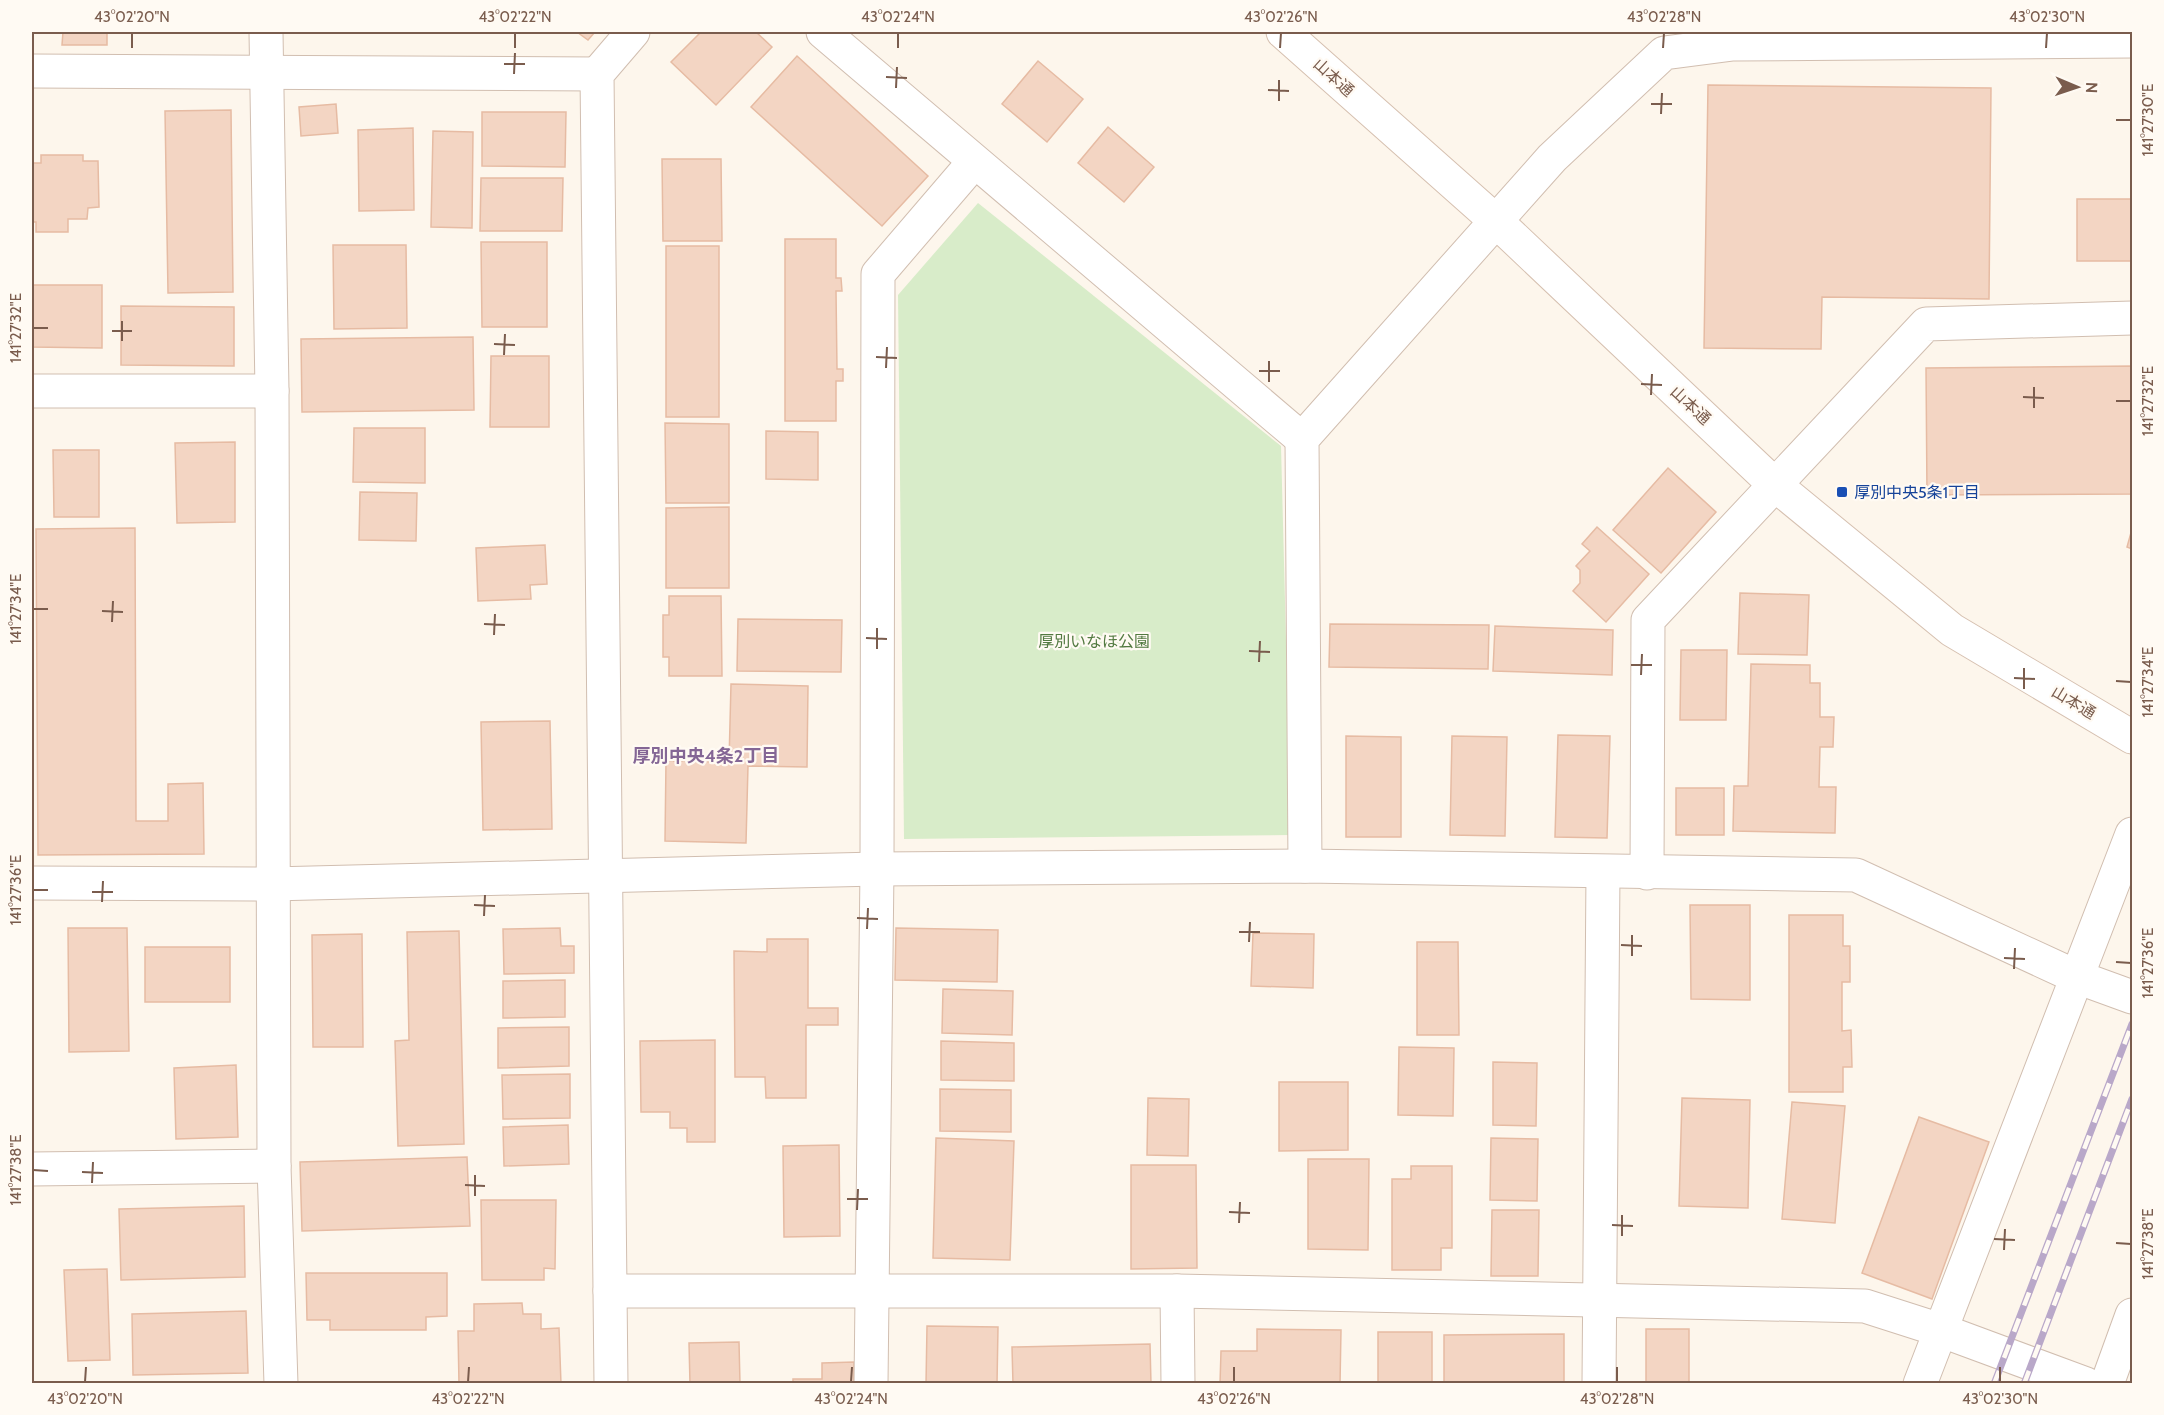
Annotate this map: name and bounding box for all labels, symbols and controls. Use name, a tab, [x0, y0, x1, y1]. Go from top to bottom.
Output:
text: 43°02'20"N	[94, 8, 170, 26]
text: 43°02'22"N	[478, 8, 552, 26]
text: 43°02'24"N	[861, 8, 935, 26]
text: 43°02'26"N	[1244, 8, 1318, 26]
text: 43°02'28"N	[1627, 8, 1701, 26]
text: 43°02'30"N	[2009, 8, 2085, 26]
street label: 山本通	[1309, 54, 1358, 100]
north arrow	[2047, 57, 2107, 117]
text: N	[2082, 82, 2101, 93]
text: 141°27'30"E	[2139, 84, 2157, 156]
text: 141°27'32"E	[7, 293, 25, 363]
text: 141°27'32"E	[2139, 366, 2157, 436]
street label: 山本通	[1667, 382, 1715, 429]
place label: 厚別中央5条1丁目	[1854, 483, 1980, 502]
marker: 厚別中央5条1丁目	[1835, 485, 1849, 499]
text: 141°27'34"E	[7, 574, 25, 644]
park label: 厚別いなほ公園	[1038, 632, 1150, 651]
text: 141°27'34"E	[2139, 647, 2157, 717]
street label: 山本通	[2048, 682, 2099, 723]
district label: 厚別中央4条2丁目	[633, 745, 779, 767]
text: 141°27'36"E	[7, 855, 25, 925]
text: 141°27'36"E	[2139, 928, 2157, 998]
text: 141°27'38"E	[7, 1134, 25, 1206]
text: 141°27'38"E	[2139, 1208, 2157, 1280]
text: 43°02'20"N	[47, 1390, 123, 1408]
text: 43°02'22"N	[431, 1390, 505, 1408]
text: 43°02'24"N	[814, 1390, 888, 1408]
text: 43°02'26"N	[1197, 1390, 1271, 1408]
text: 43°02'28"N	[1580, 1390, 1654, 1408]
text: 43°02'30"N	[1962, 1390, 2038, 1408]

